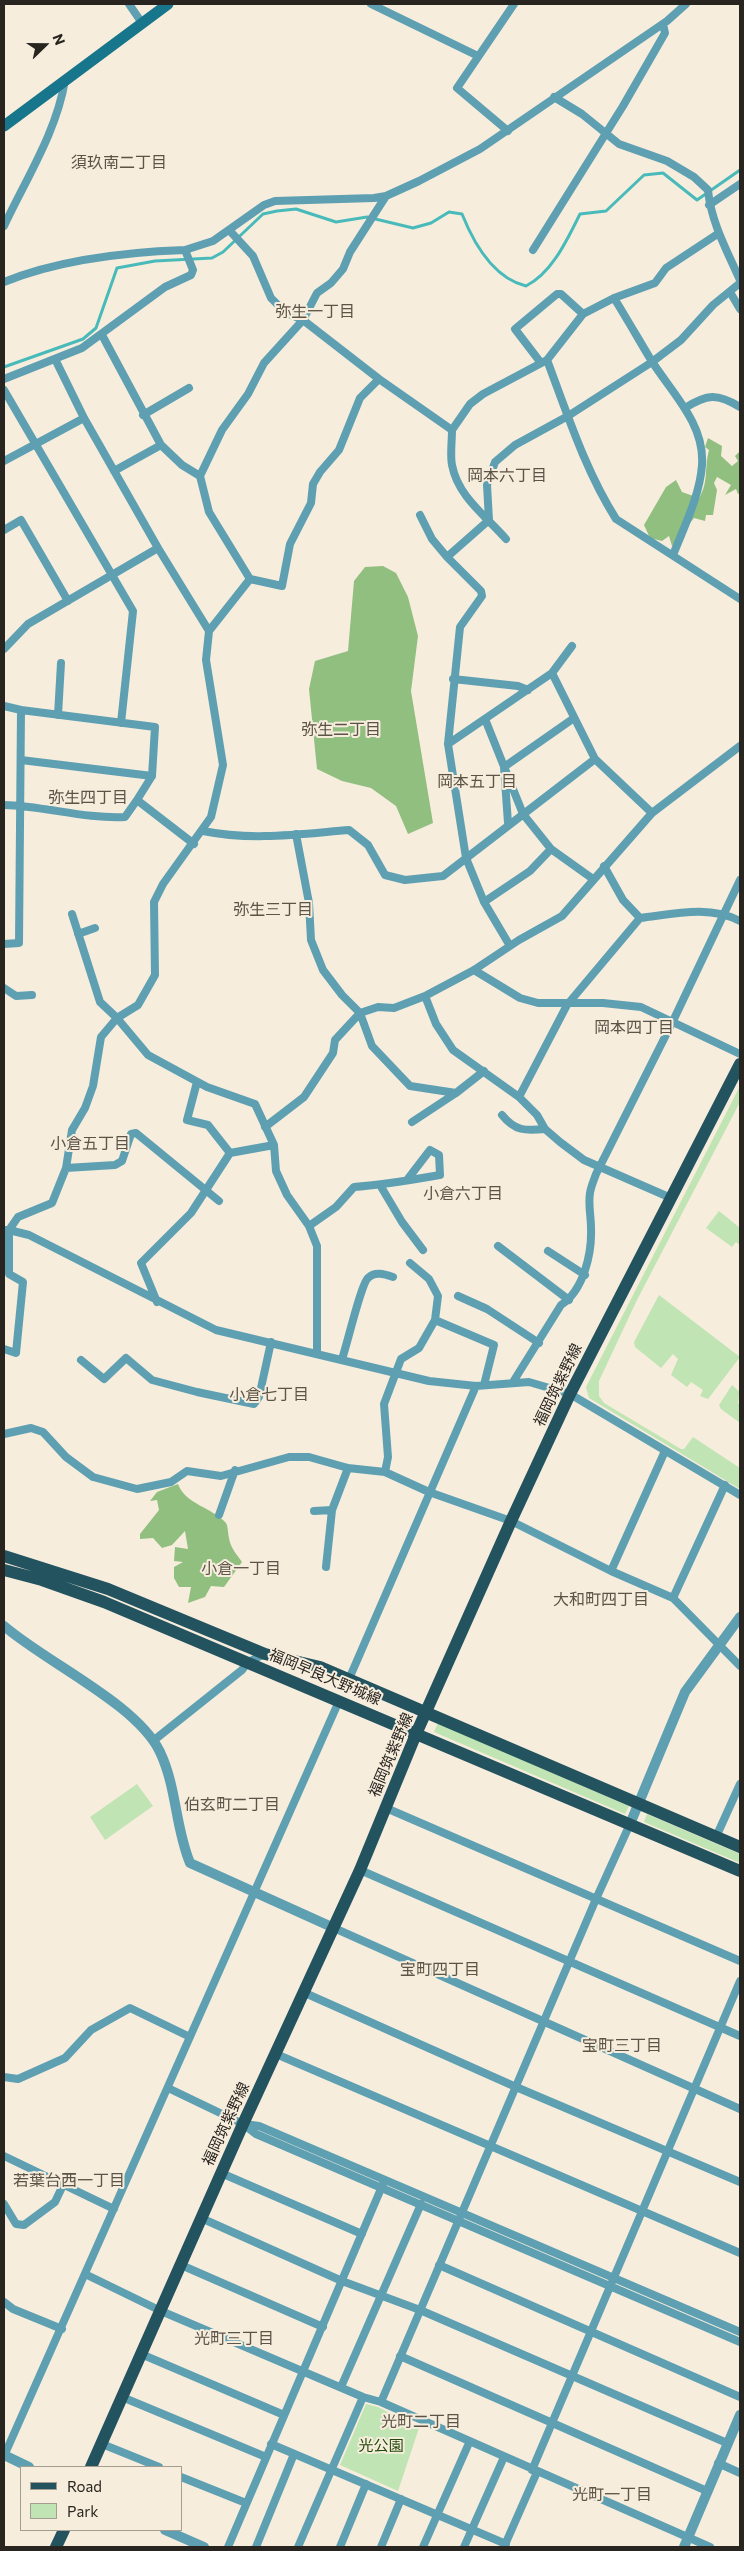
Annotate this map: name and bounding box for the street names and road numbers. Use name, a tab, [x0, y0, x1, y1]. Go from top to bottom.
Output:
street label: 福岡筑紫野線	[530, 1341, 586, 1429]
street label: 福岡早良大野城線	[266, 1645, 384, 1709]
street label: 福岡筑紫野線	[365, 1710, 417, 1800]
street label: 福岡筑紫野線	[199, 2079, 253, 2169]

